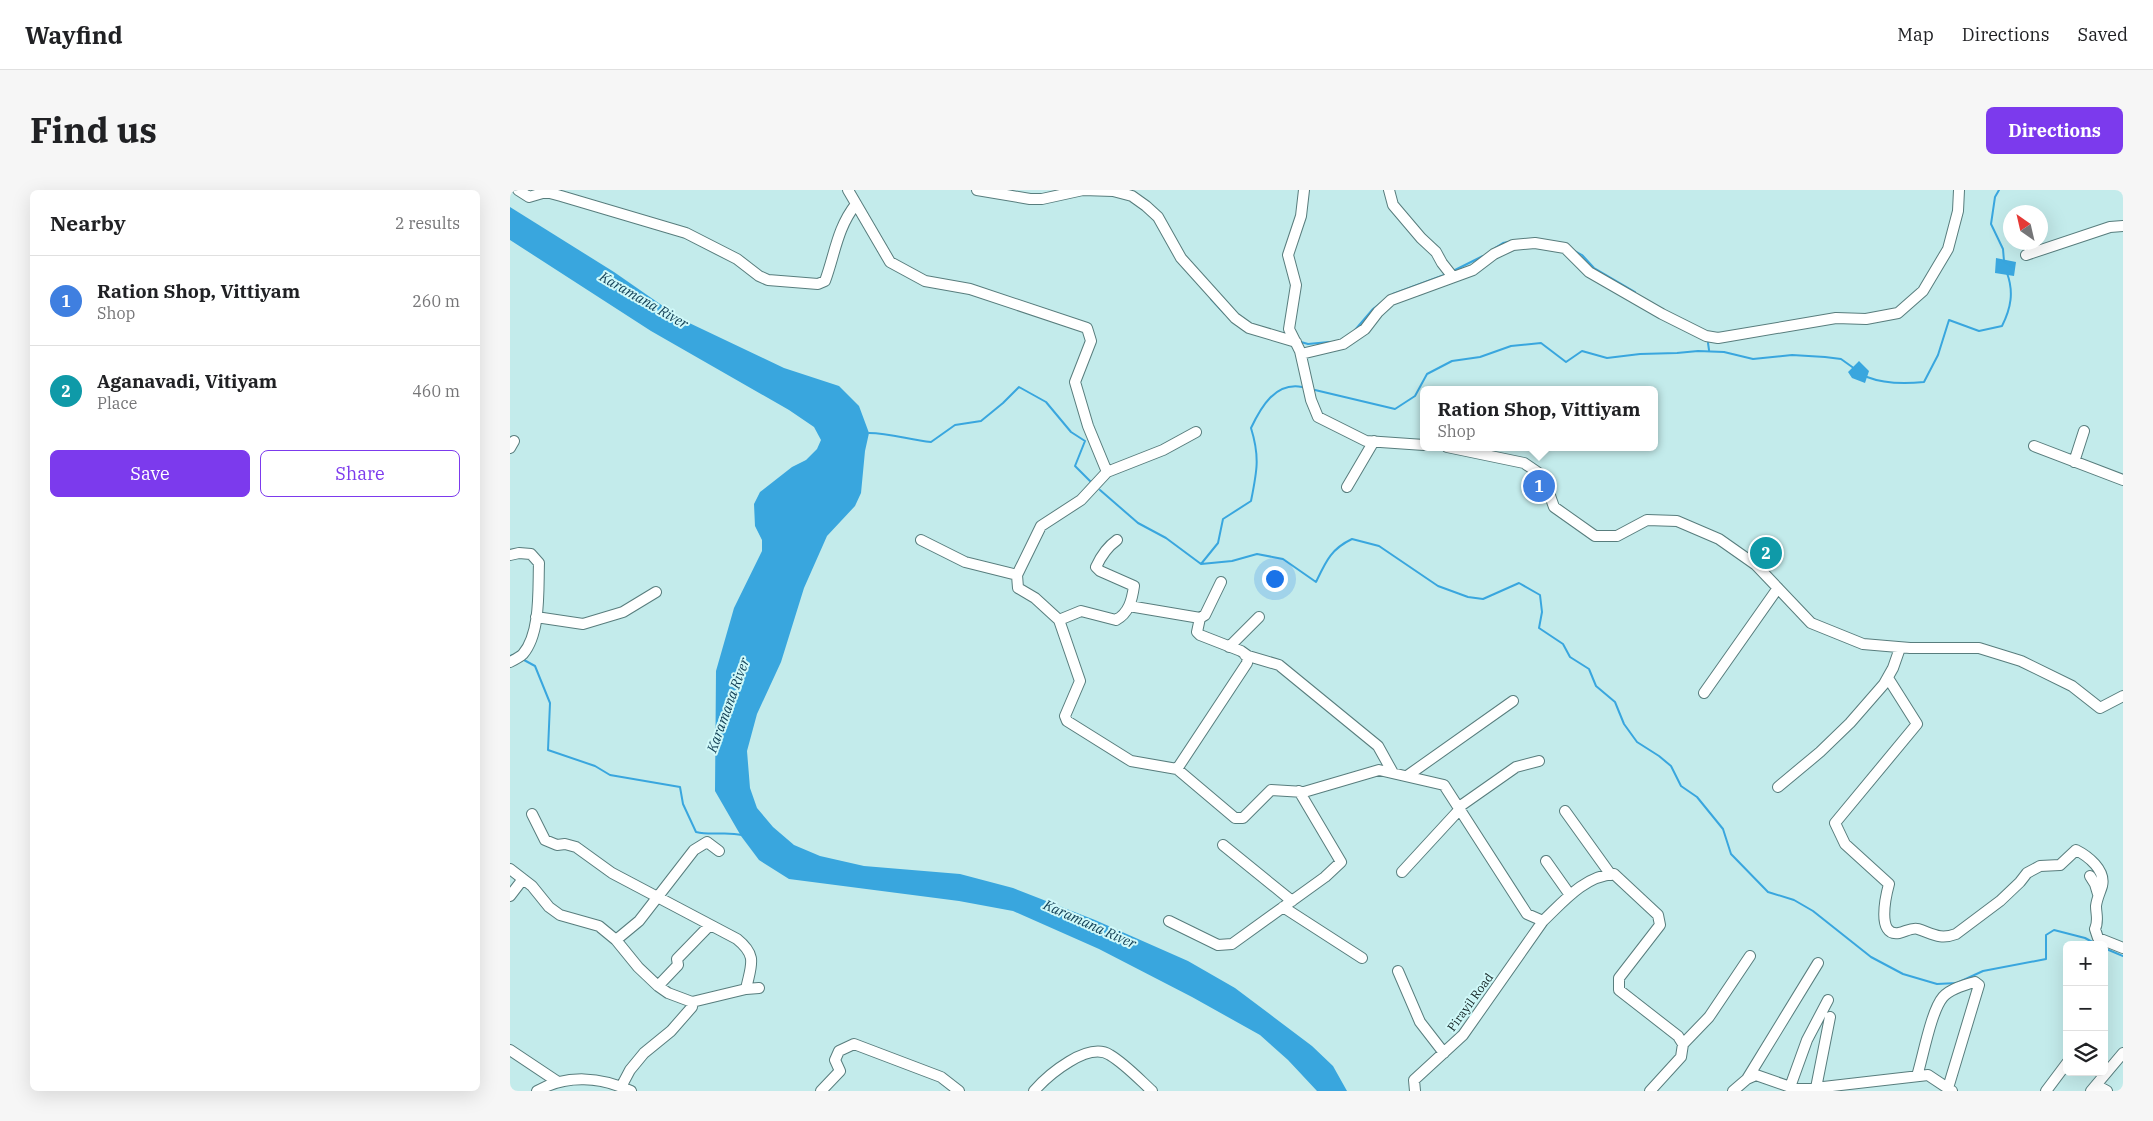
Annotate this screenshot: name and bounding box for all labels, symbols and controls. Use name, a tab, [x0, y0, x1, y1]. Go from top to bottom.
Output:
text: Wayfind	[25, 19, 123, 51]
text: Map	[1897, 23, 1934, 46]
text: Directions	[1962, 23, 2050, 46]
text: Saved	[2078, 23, 2128, 46]
text: Find us	[30, 107, 157, 153]
button: Directions	[1986, 107, 2123, 154]
north arrow	[2003, 205, 2048, 250]
text: Nearby	[50, 209, 126, 237]
text: 2 results	[395, 213, 460, 233]
water label: Karamana River	[596, 267, 692, 333]
text: Ration Shop, Vittiyam	[97, 279, 300, 303]
text: 1	[61, 291, 71, 311]
text: 260 m	[412, 291, 460, 311]
text: Shop	[97, 303, 135, 323]
text: Aganavadi, Vitiyam	[97, 369, 277, 393]
text: 2	[61, 381, 71, 401]
text: 460 m	[412, 381, 460, 401]
popup	[1420, 386, 1658, 451]
text: Place	[97, 393, 137, 413]
text: Ration Shop, Vittiyam	[1437, 397, 1641, 421]
text: Shop	[1437, 421, 1476, 441]
button: Save	[50, 450, 250, 497]
button: Share	[260, 450, 460, 497]
pin: 1	[1523, 467, 1555, 505]
pin: 2	[1750, 534, 1782, 572]
your location	[1262, 566, 1288, 592]
water label: Karamana River	[702, 654, 754, 756]
water label: Karamana River	[1040, 895, 1140, 953]
map controls	[2063, 941, 2108, 1076]
button: +	[2063, 941, 2108, 986]
street label: Pirayil Road	[1444, 970, 1496, 1034]
button: −	[2063, 986, 2108, 1031]
button: layers	[2063, 1031, 2108, 1076]

